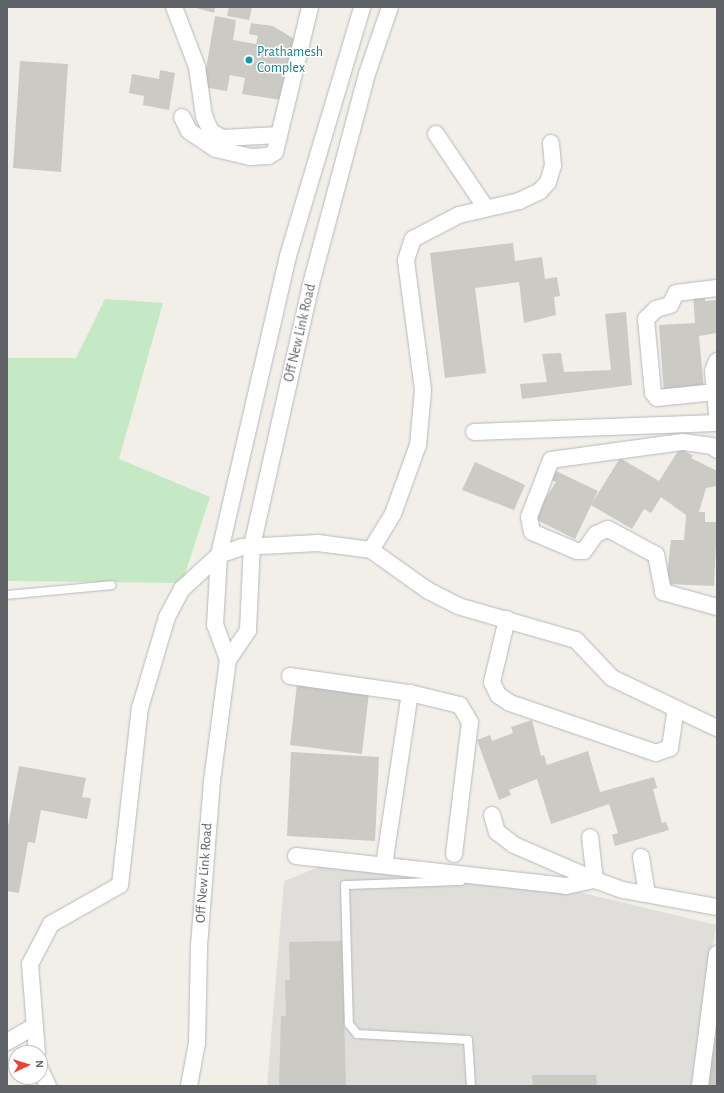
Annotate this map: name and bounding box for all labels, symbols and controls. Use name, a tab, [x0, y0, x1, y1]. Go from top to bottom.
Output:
place label: Prathamesh Complex	[257, 44, 323, 76]
marker: Prathamesh Complex	[244, 55, 254, 65]
street label: Off New Link Road	[281, 282, 319, 384]
street label: Off New Link Road	[192, 822, 216, 924]
north arrow	[8, 1045, 48, 1085]
text: N	[34, 1060, 45, 1068]

